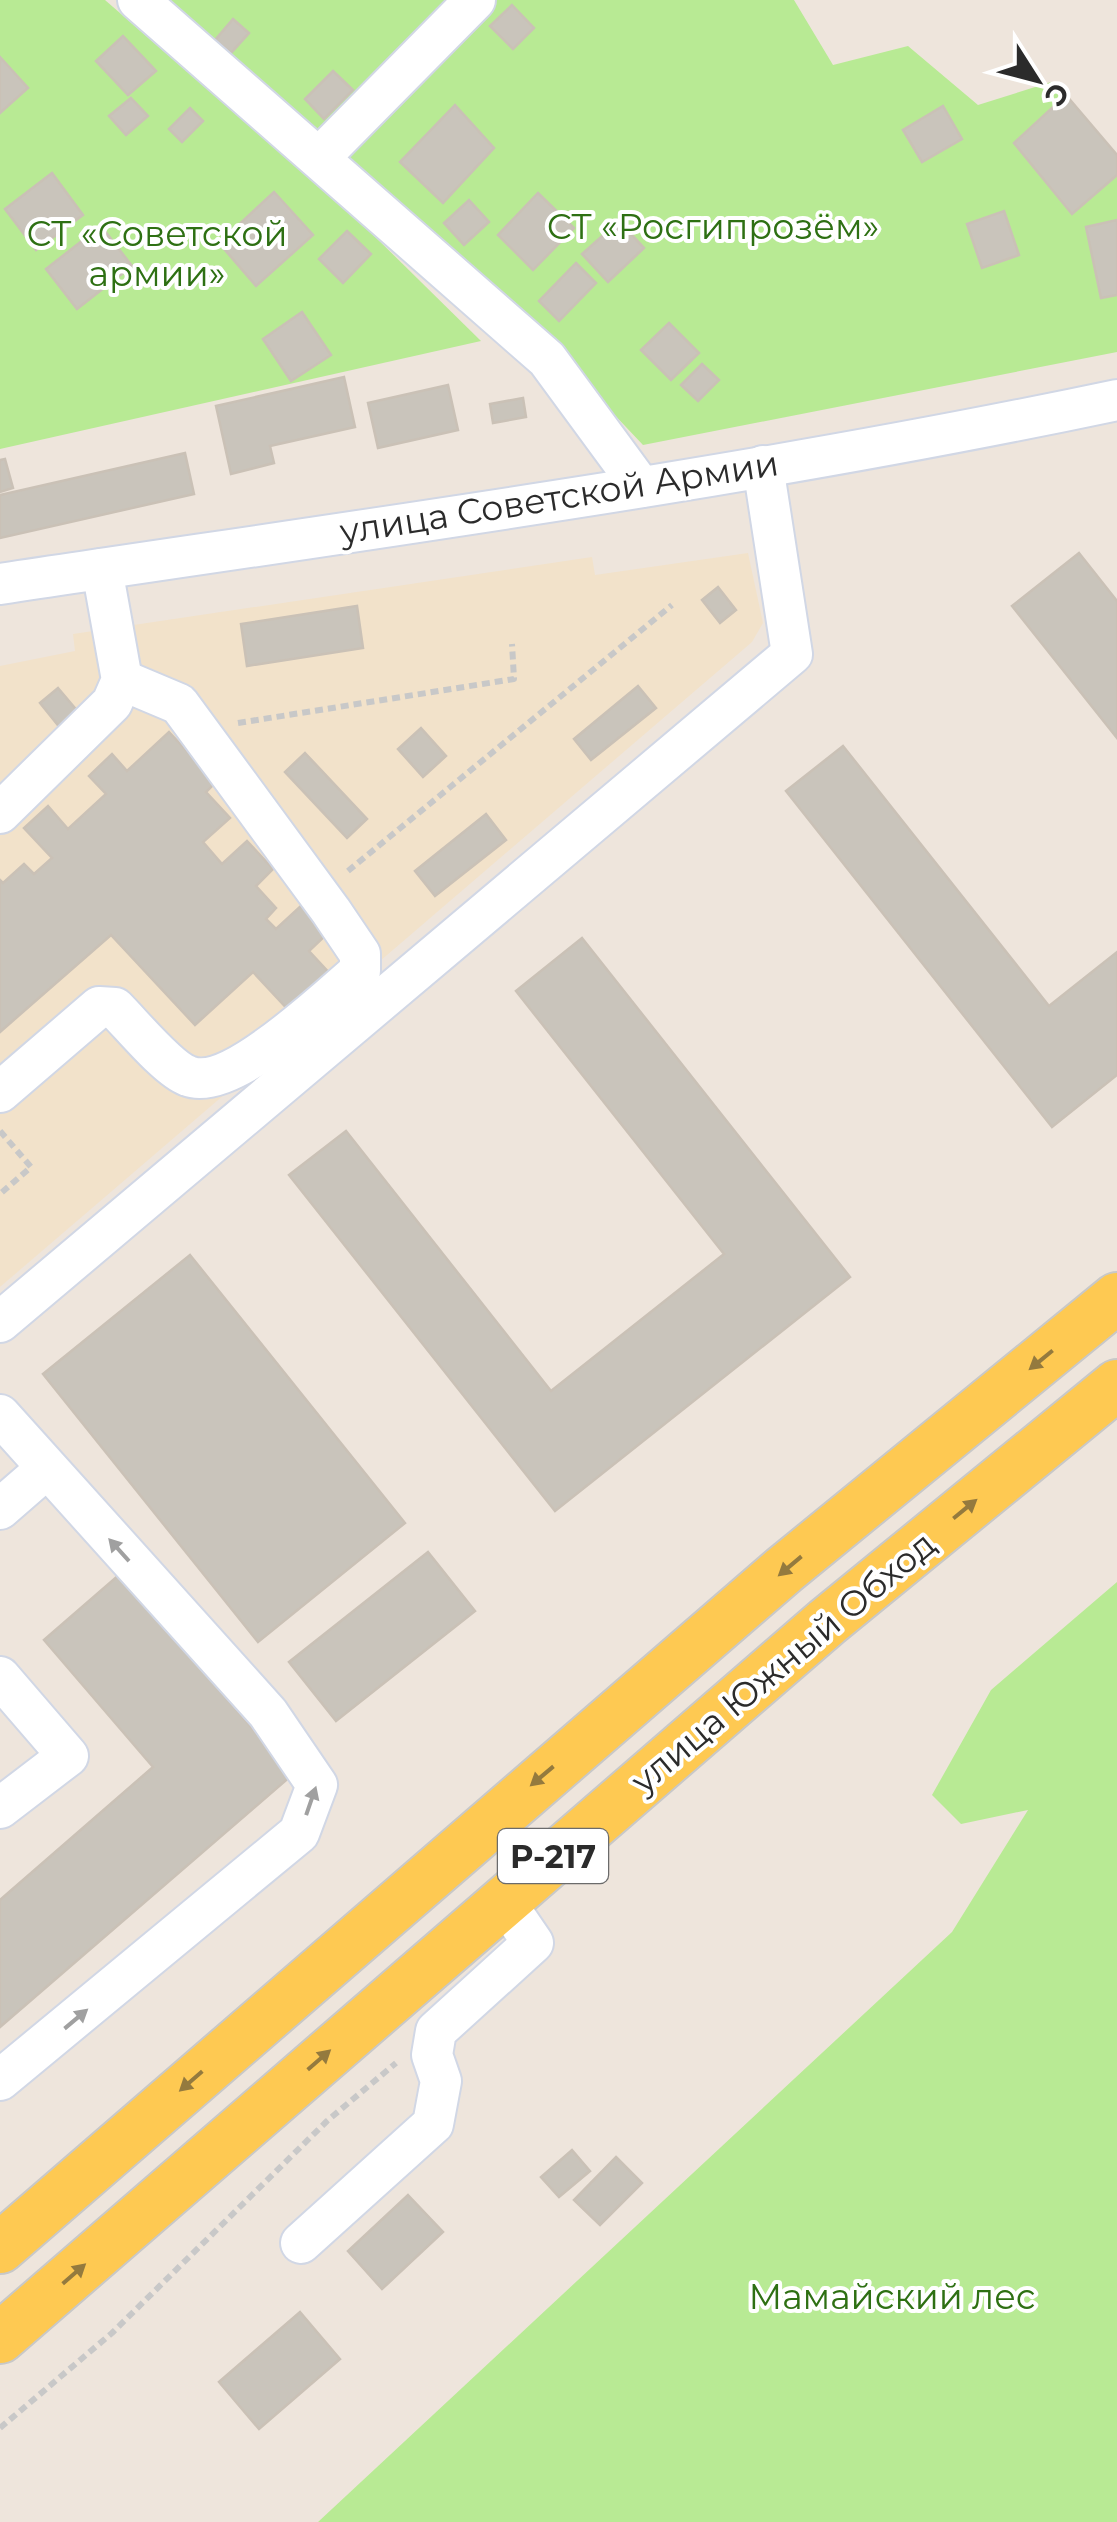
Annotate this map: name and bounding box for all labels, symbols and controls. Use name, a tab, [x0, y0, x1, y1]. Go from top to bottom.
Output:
north arrow	[987, 30, 1087, 130]
text: С	[1037, 76, 1077, 113]
park label: СТ «Росгипрозём»	[547, 205, 879, 248]
park label: СТ «Советской армии»	[26, 212, 288, 295]
street label: улица Советской Армии	[336, 441, 781, 553]
one-way arrow	[1029, 1349, 1054, 1370]
one-way arrow	[953, 1499, 978, 1520]
street label: улица Южный Обход	[621, 1522, 944, 1803]
one-way arrow	[108, 1538, 131, 1562]
one-way arrow	[777, 1555, 802, 1576]
one-way arrow	[530, 1765, 555, 1787]
one-way arrow	[304, 1786, 319, 1816]
road number: Р-217	[498, 1829, 608, 1883]
one-way arrow	[63, 2009, 88, 2030]
one-way arrow	[306, 2050, 331, 2072]
one-way arrow	[179, 2070, 204, 2092]
one-way arrow	[61, 2263, 86, 2285]
park label: Мамайский лес	[748, 2275, 1036, 2318]

